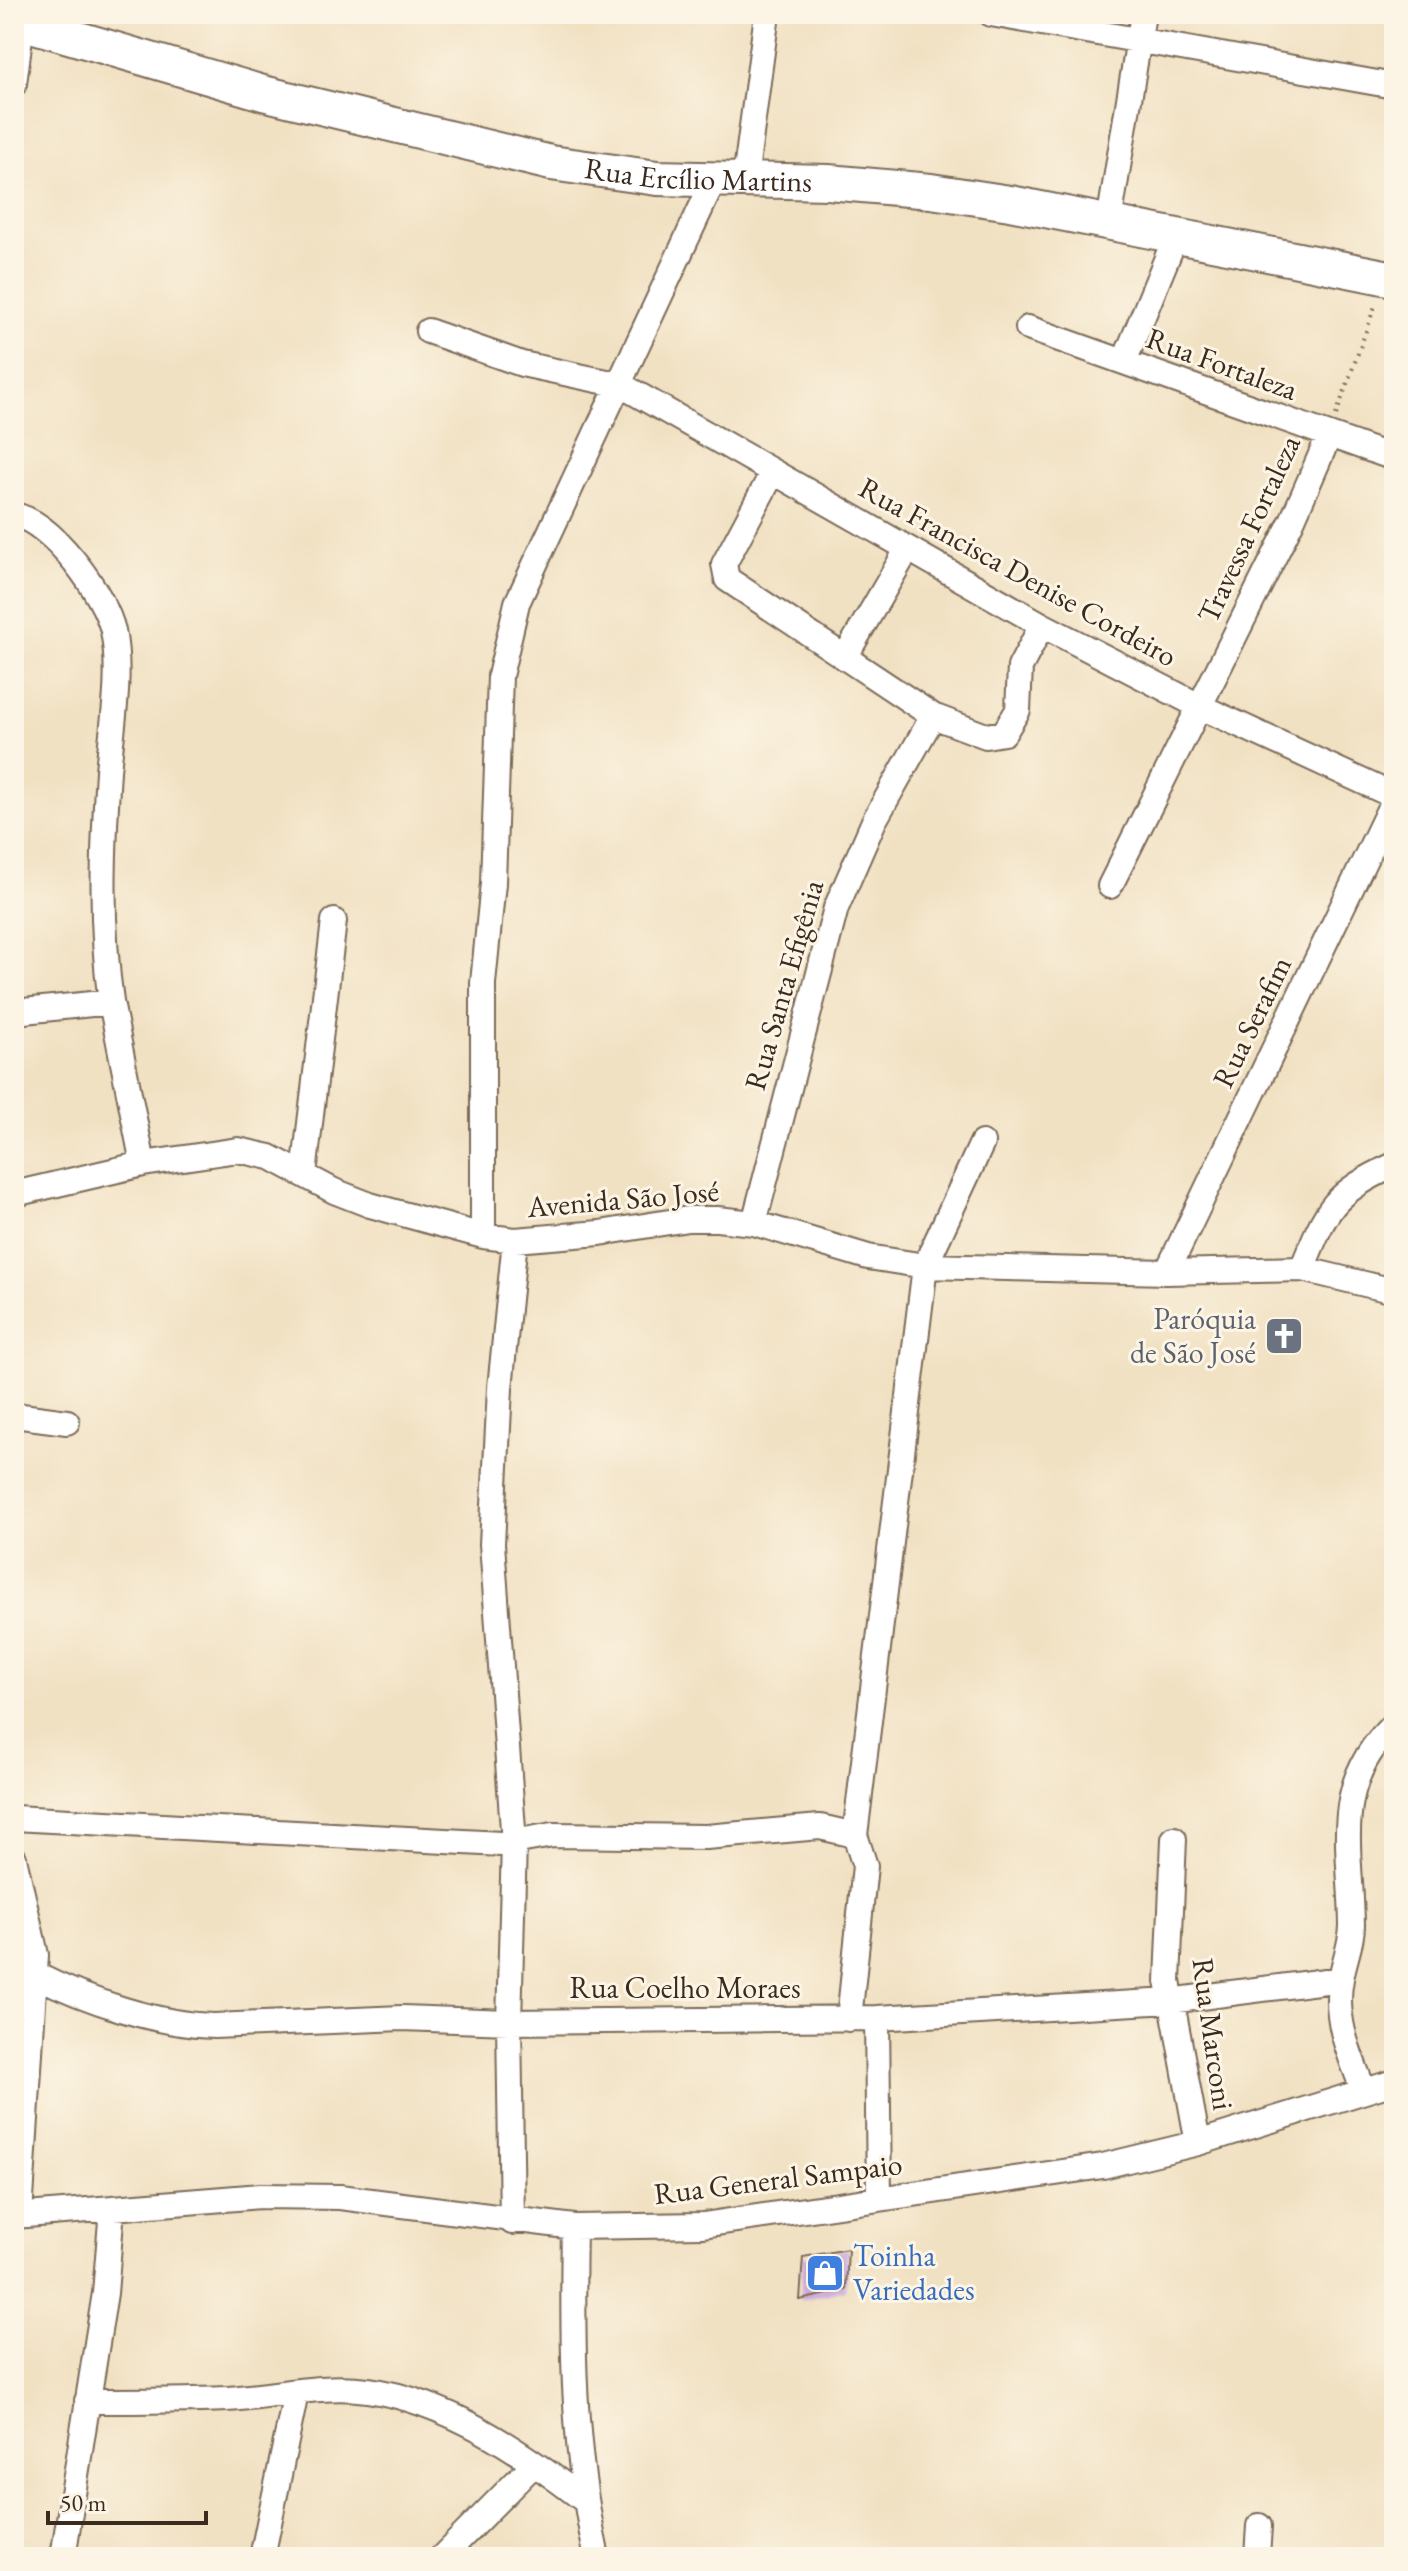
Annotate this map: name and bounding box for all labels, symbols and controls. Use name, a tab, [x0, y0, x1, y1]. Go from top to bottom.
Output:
street label: Rua Ercílio Martins	[582, 148, 812, 201]
street label: Rua Fortaleza	[1141, 318, 1303, 409]
street label: Travessa Fortaleza	[1188, 429, 1309, 629]
street label: Rua Francisca Denise Cordeiro	[852, 468, 1184, 675]
street label: Rua Santa Efigênia	[735, 875, 832, 1094]
street label: Rua Serafim	[1203, 950, 1300, 1094]
street label: Avenida São José	[524, 1171, 720, 1226]
place label: Paróquia de São José	[1130, 1299, 1256, 1372]
church icon: Paróquia de São José	[1263, 1315, 1305, 1357]
street label: Rua Marconi	[1184, 1955, 1243, 2113]
street label: Rua Coelho Moraes	[569, 1968, 801, 2007]
street label: Rua General Sampaio	[652, 2144, 904, 2213]
place label: Toinha Variedades	[853, 2236, 975, 2309]
shop icon: Toinha Variedades	[804, 2252, 846, 2294]
scale bar	[48, 2475, 206, 2525]
text: 50 m	[60, 2487, 107, 2518]

